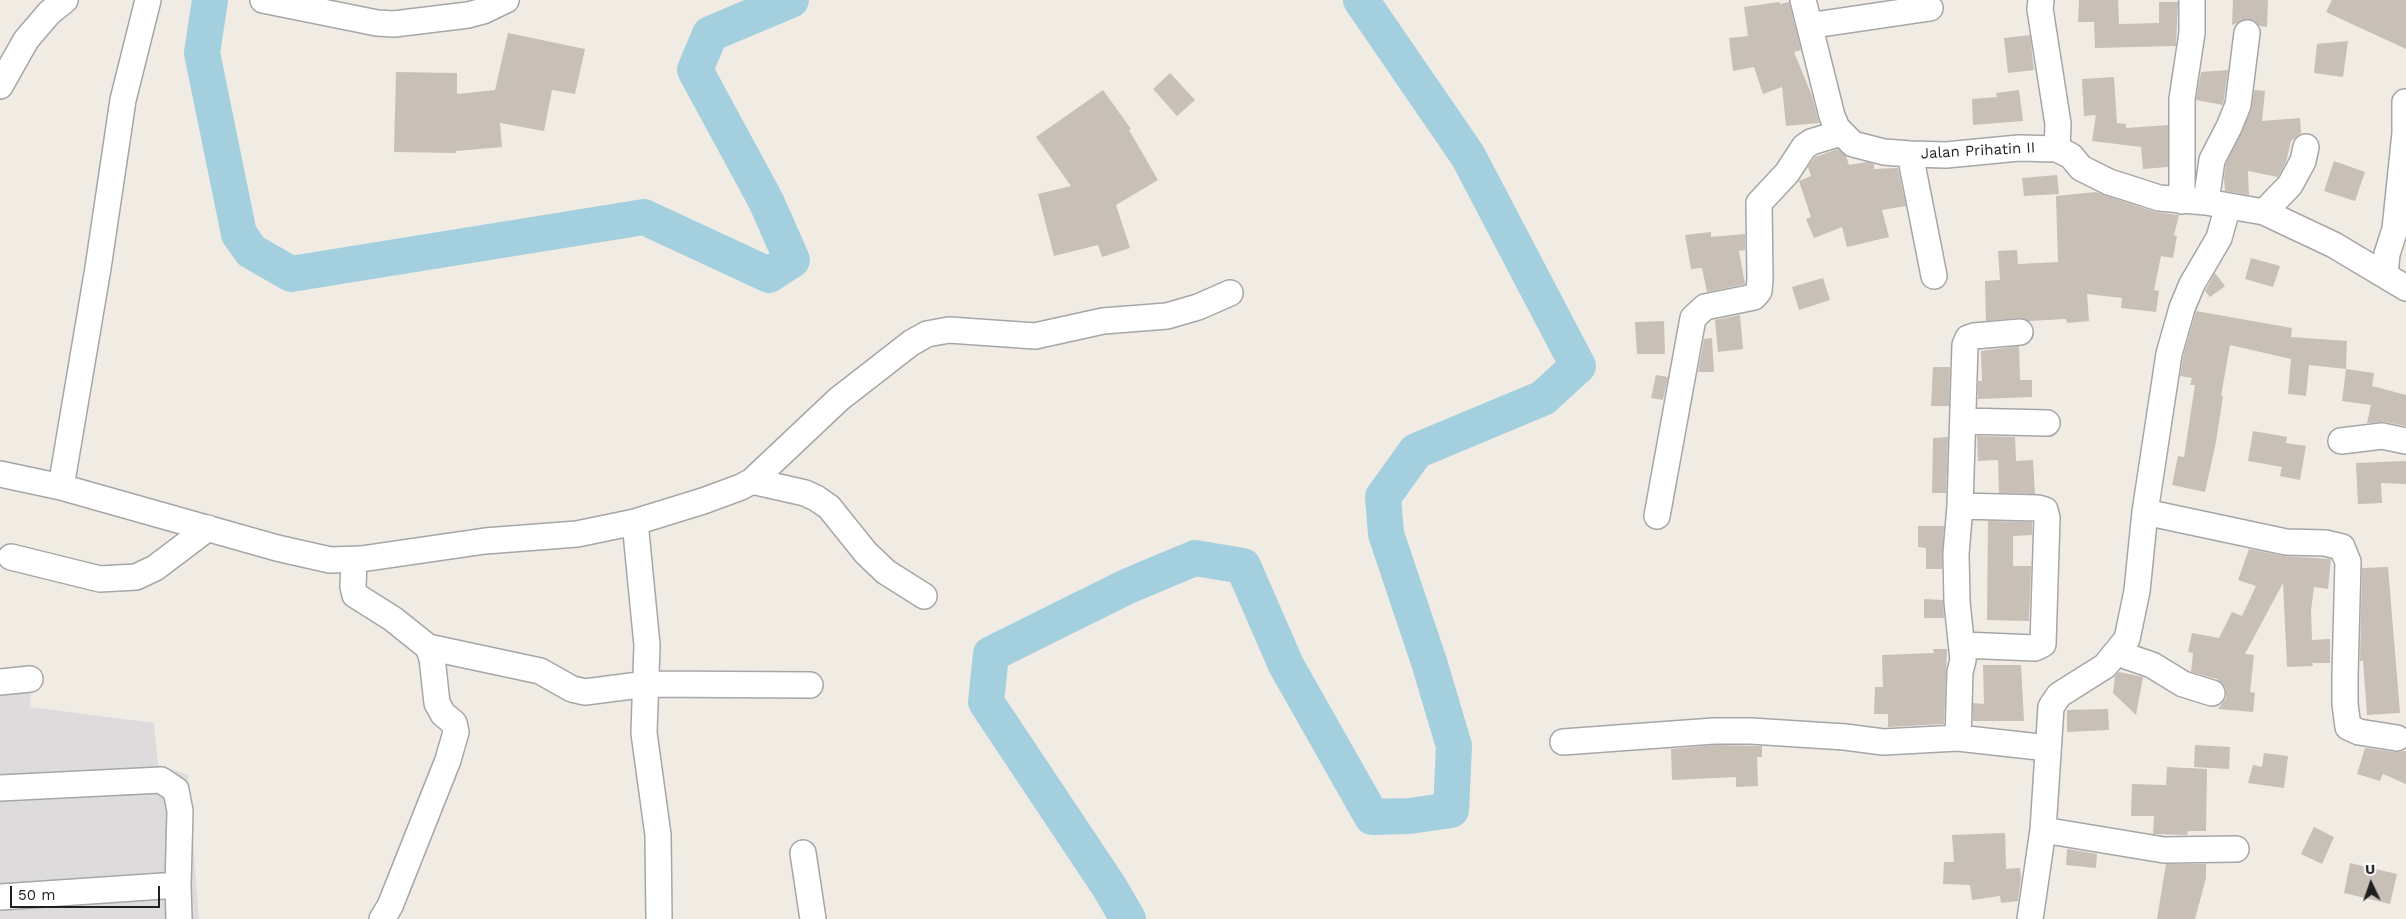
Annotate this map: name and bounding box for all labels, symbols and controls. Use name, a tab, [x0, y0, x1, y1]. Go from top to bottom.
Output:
street label: Jalan Prihatin II	[1920, 139, 2036, 163]
north arrow	[2346, 859, 2396, 909]
text: U	[2365, 861, 2376, 877]
scale bar	[12, 876, 162, 908]
text: 50 m	[18, 886, 55, 904]

